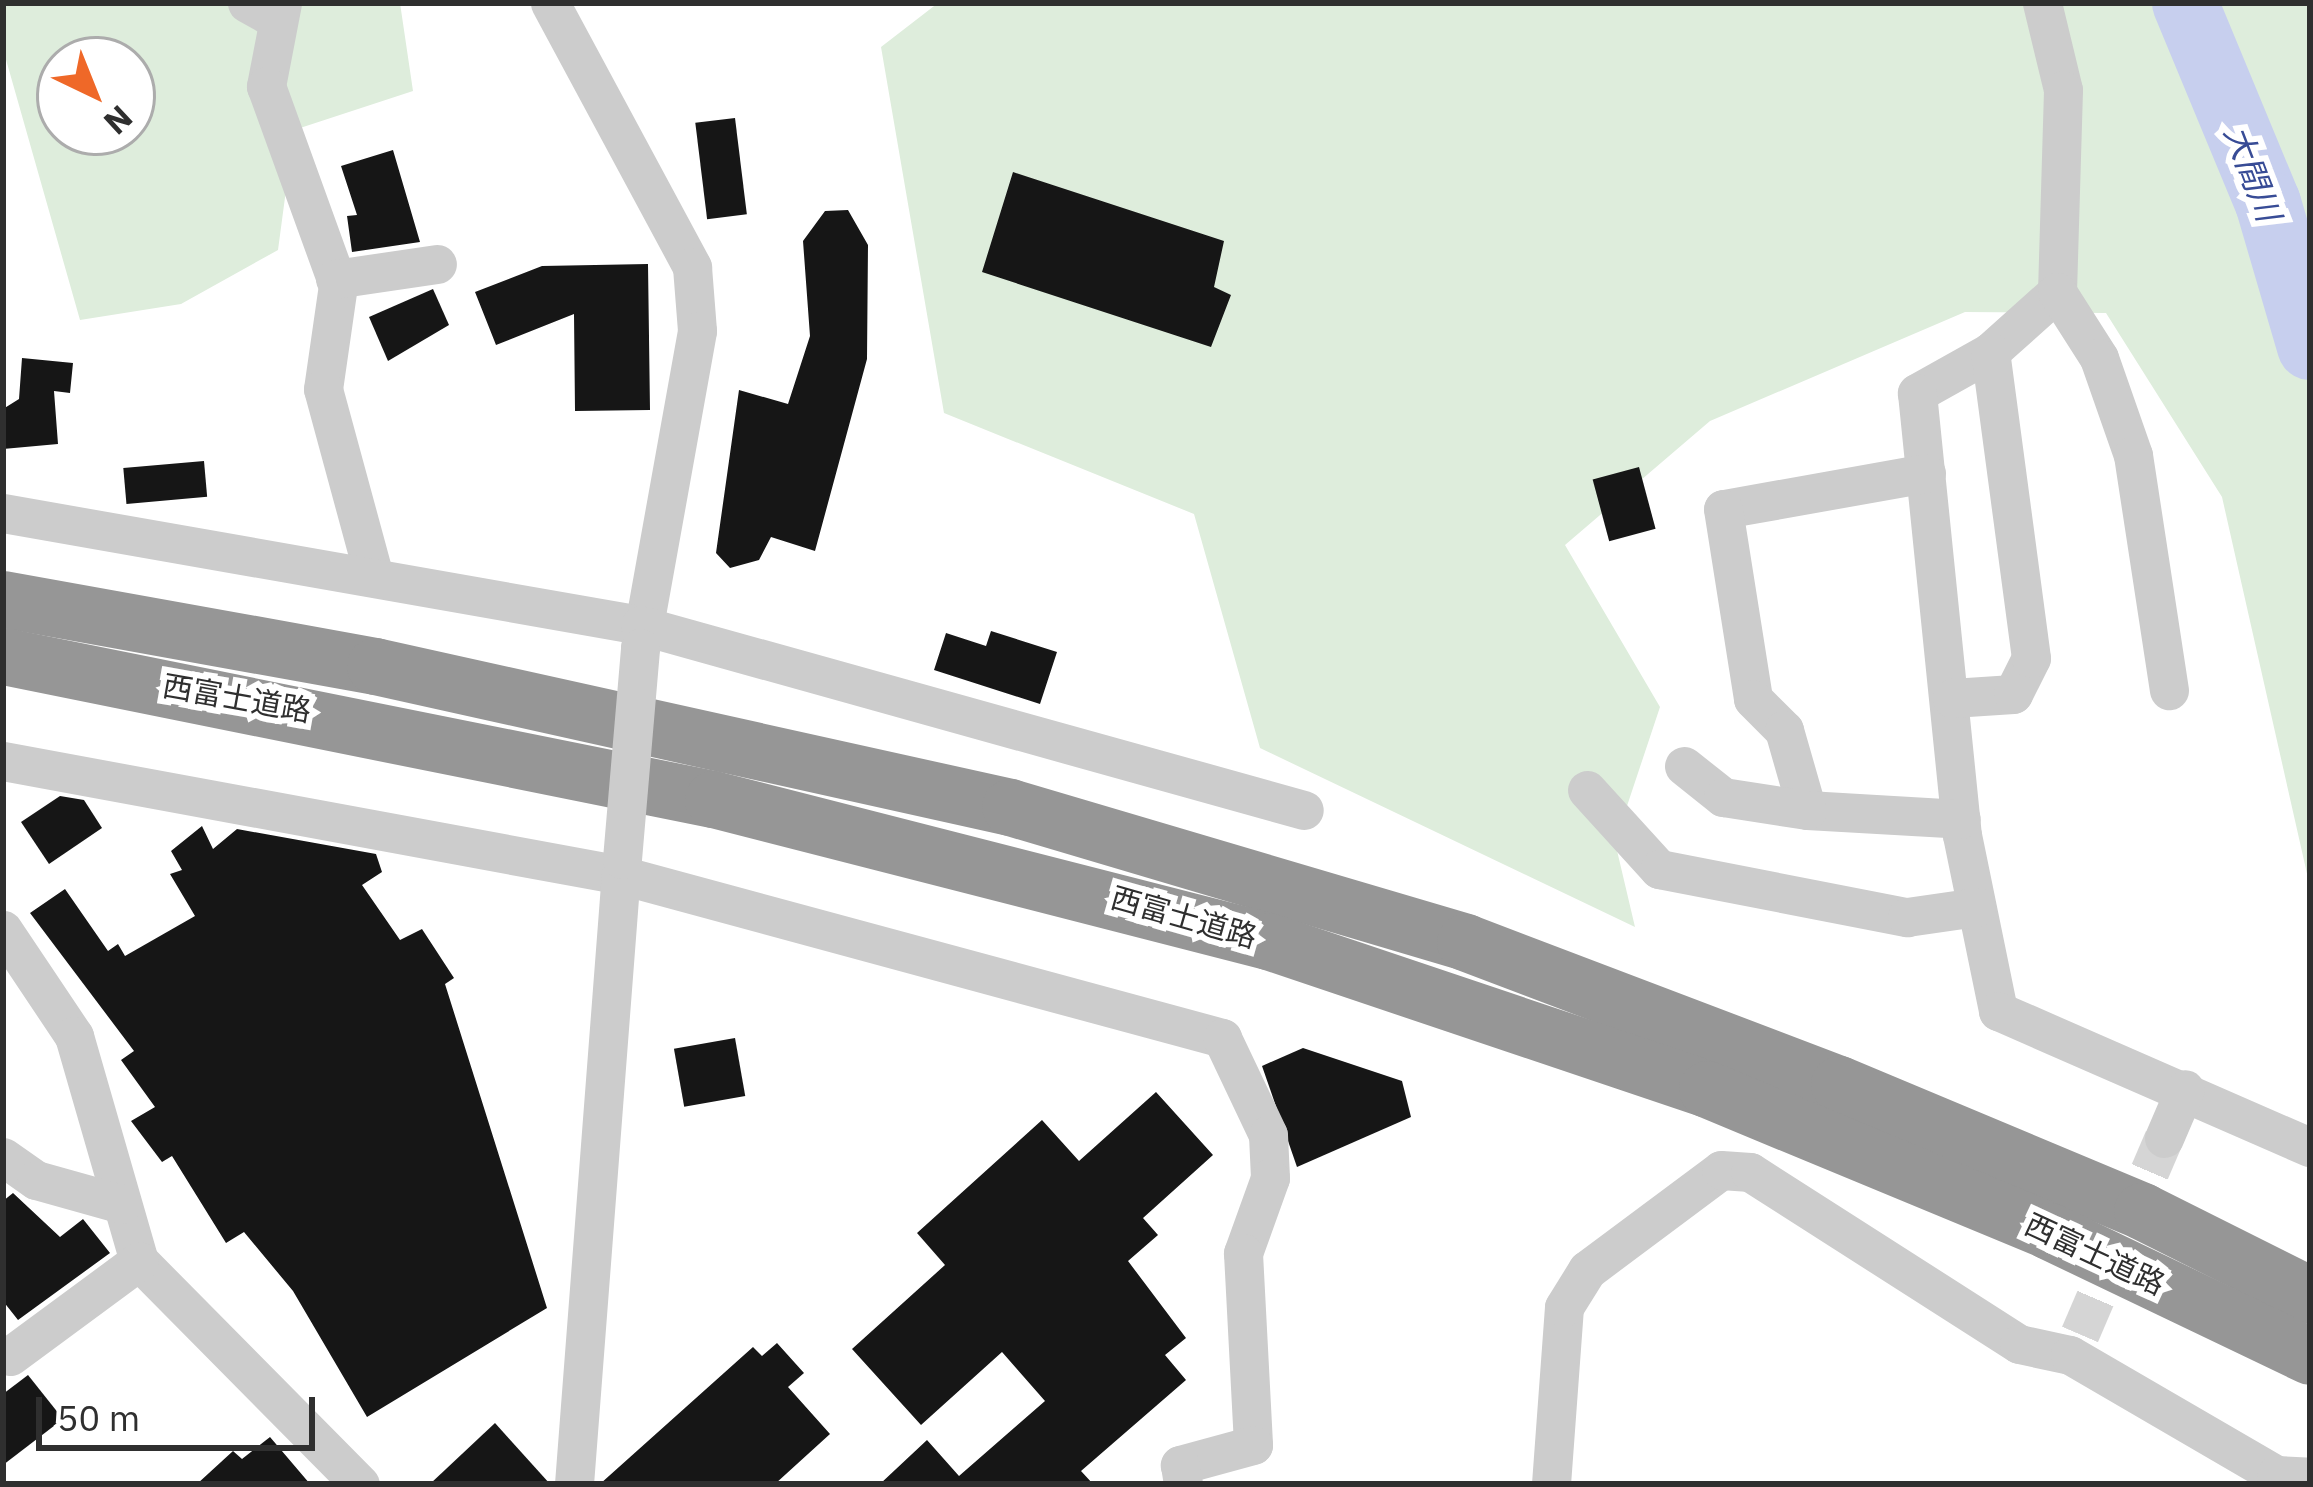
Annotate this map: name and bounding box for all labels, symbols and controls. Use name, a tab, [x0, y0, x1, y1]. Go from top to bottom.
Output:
north arrow	[36, 36, 156, 156]
text: N	[95, 97, 142, 144]
water label: 大間川	[2217, 120, 2289, 226]
street label: 西富士道路	[160, 667, 314, 729]
street label: 西富士道路	[1107, 879, 1261, 955]
street label: 西富士道路	[2019, 1206, 2171, 1302]
scale bar	[42, 1373, 321, 1447]
text: 50 m	[57, 1394, 140, 1441]

